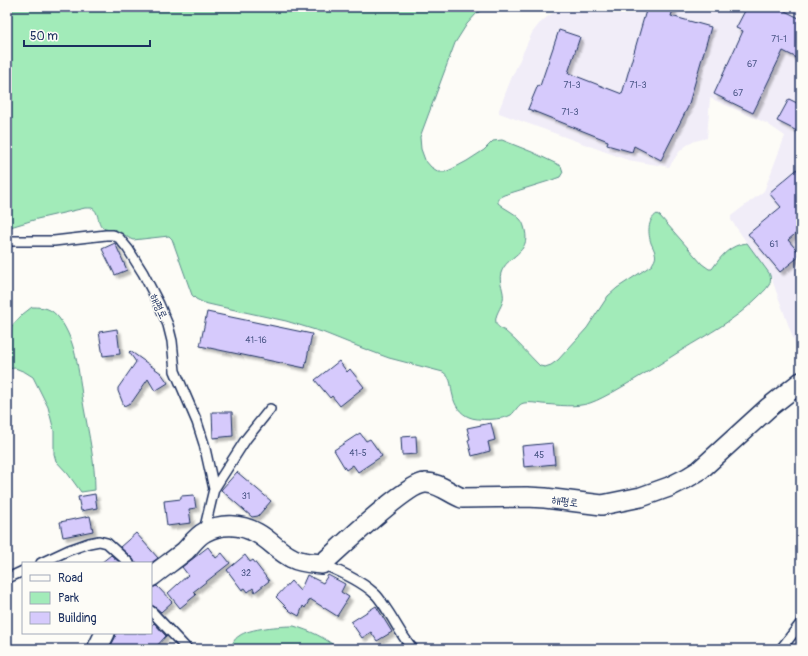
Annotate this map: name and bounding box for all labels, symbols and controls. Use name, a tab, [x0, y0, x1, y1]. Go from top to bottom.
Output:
scale bar	[24, 22, 150, 48]
text: 50 m	[30, 29, 58, 44]
house number: 71-1	[771, 34, 787, 45]
house number: 67	[747, 59, 757, 70]
house number: 71-3	[563, 80, 581, 91]
house number: 71-3	[629, 80, 647, 91]
house number: 67	[733, 88, 743, 99]
house number: 71-3	[561, 107, 579, 118]
house number: 61	[770, 239, 778, 250]
street label: 해평로	[147, 291, 170, 321]
house number: 41-16	[245, 335, 267, 346]
house number: 41-5	[349, 448, 367, 459]
house number: 45	[534, 450, 544, 461]
house number: 31	[242, 491, 250, 502]
street label: 해평로	[551, 493, 579, 510]
legend	[22, 562, 152, 634]
house number: 32	[241, 568, 251, 579]
text: Road	[58, 571, 83, 586]
text: Park	[58, 591, 79, 606]
text: Building	[58, 611, 97, 626]

